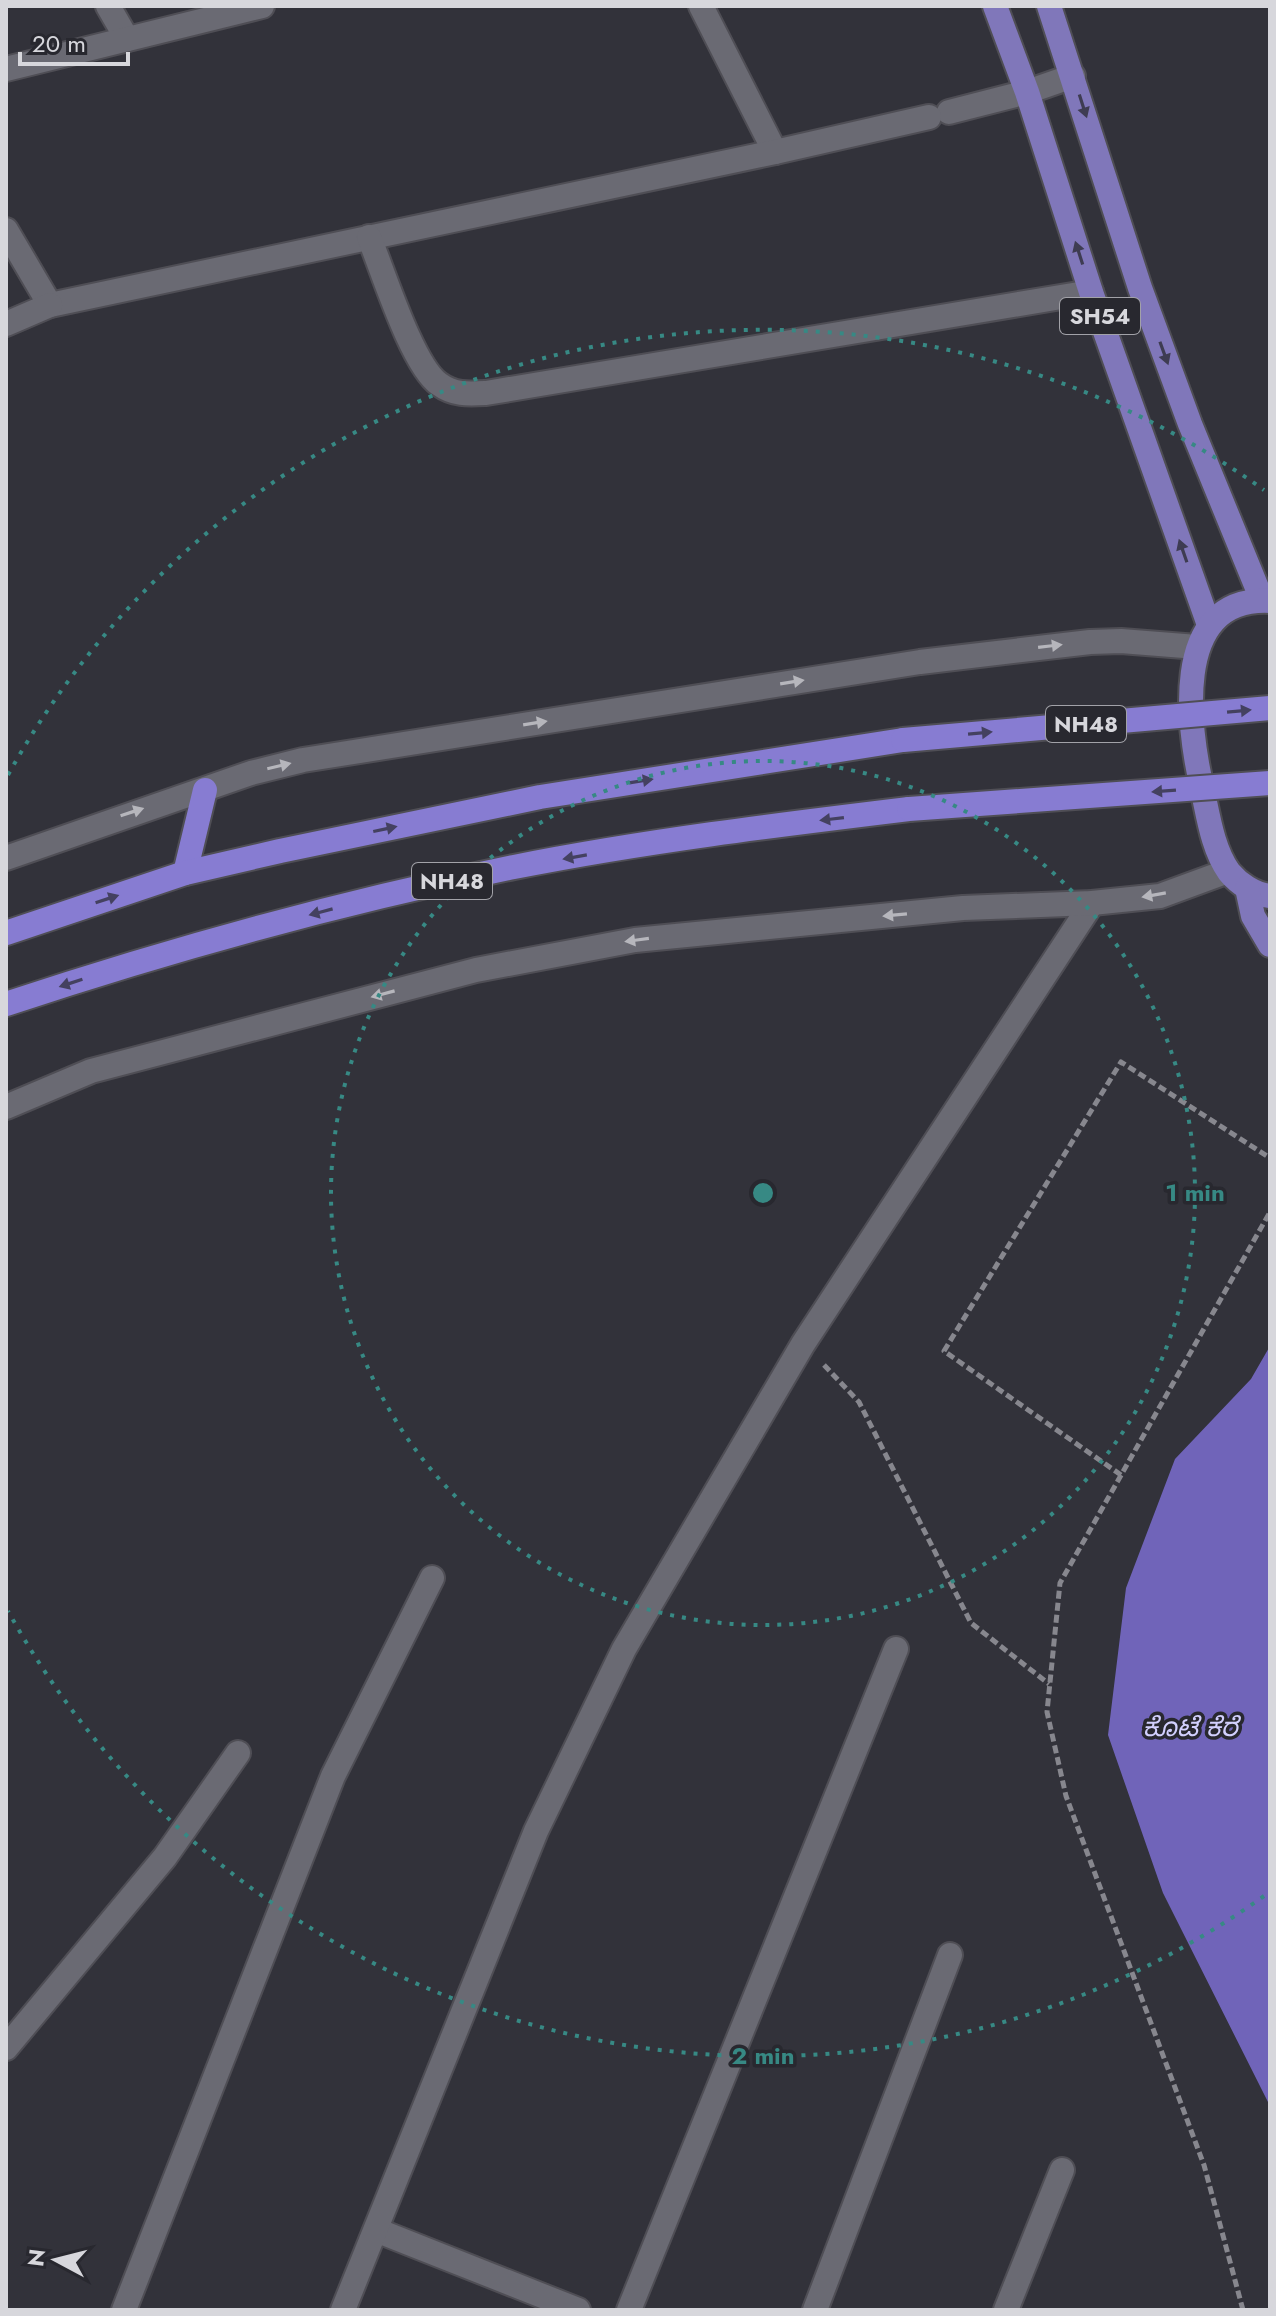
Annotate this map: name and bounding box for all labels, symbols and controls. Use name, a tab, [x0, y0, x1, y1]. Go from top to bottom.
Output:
scale bar	[20, 16, 128, 66]
text: 20 m	[32, 26, 86, 61]
one-way arrow	[1077, 95, 1090, 119]
one-way arrow	[1072, 241, 1084, 265]
road number: SH54	[1060, 298, 1140, 334]
one-way arrow	[1158, 341, 1171, 365]
one-way arrow	[1176, 539, 1188, 563]
one-way arrow	[1037, 640, 1062, 653]
one-way arrow	[780, 675, 805, 688]
one-way arrow	[1227, 704, 1252, 717]
road number: NH48	[1046, 706, 1126, 742]
one-way arrow	[523, 716, 548, 729]
one-way arrow	[968, 727, 993, 740]
one-way arrow	[267, 759, 292, 772]
one-way arrow	[629, 774, 654, 787]
one-way arrow	[1151, 785, 1176, 798]
one-way arrow	[120, 806, 144, 818]
one-way arrow	[819, 812, 844, 825]
one-way arrow	[373, 822, 398, 835]
one-way arrow	[562, 851, 587, 863]
road number: NH48	[412, 863, 492, 899]
one-way arrow	[1142, 890, 1167, 902]
one-way arrow	[95, 893, 119, 905]
one-way arrow	[308, 906, 332, 919]
one-way arrow	[883, 908, 908, 921]
one-way arrow	[624, 934, 649, 947]
one-way arrow	[58, 977, 82, 989]
one-way arrow	[370, 989, 395, 1001]
text: 1 min	[1165, 1175, 1225, 1210]
centre of rings	[749, 1179, 777, 1207]
water label: ಕೊಟೆ ಕೆರೆ	[1142, 1708, 1242, 1746]
text: 2 min	[731, 2038, 795, 2073]
north arrow	[16, 2220, 96, 2300]
text: N	[19, 2247, 53, 2268]

